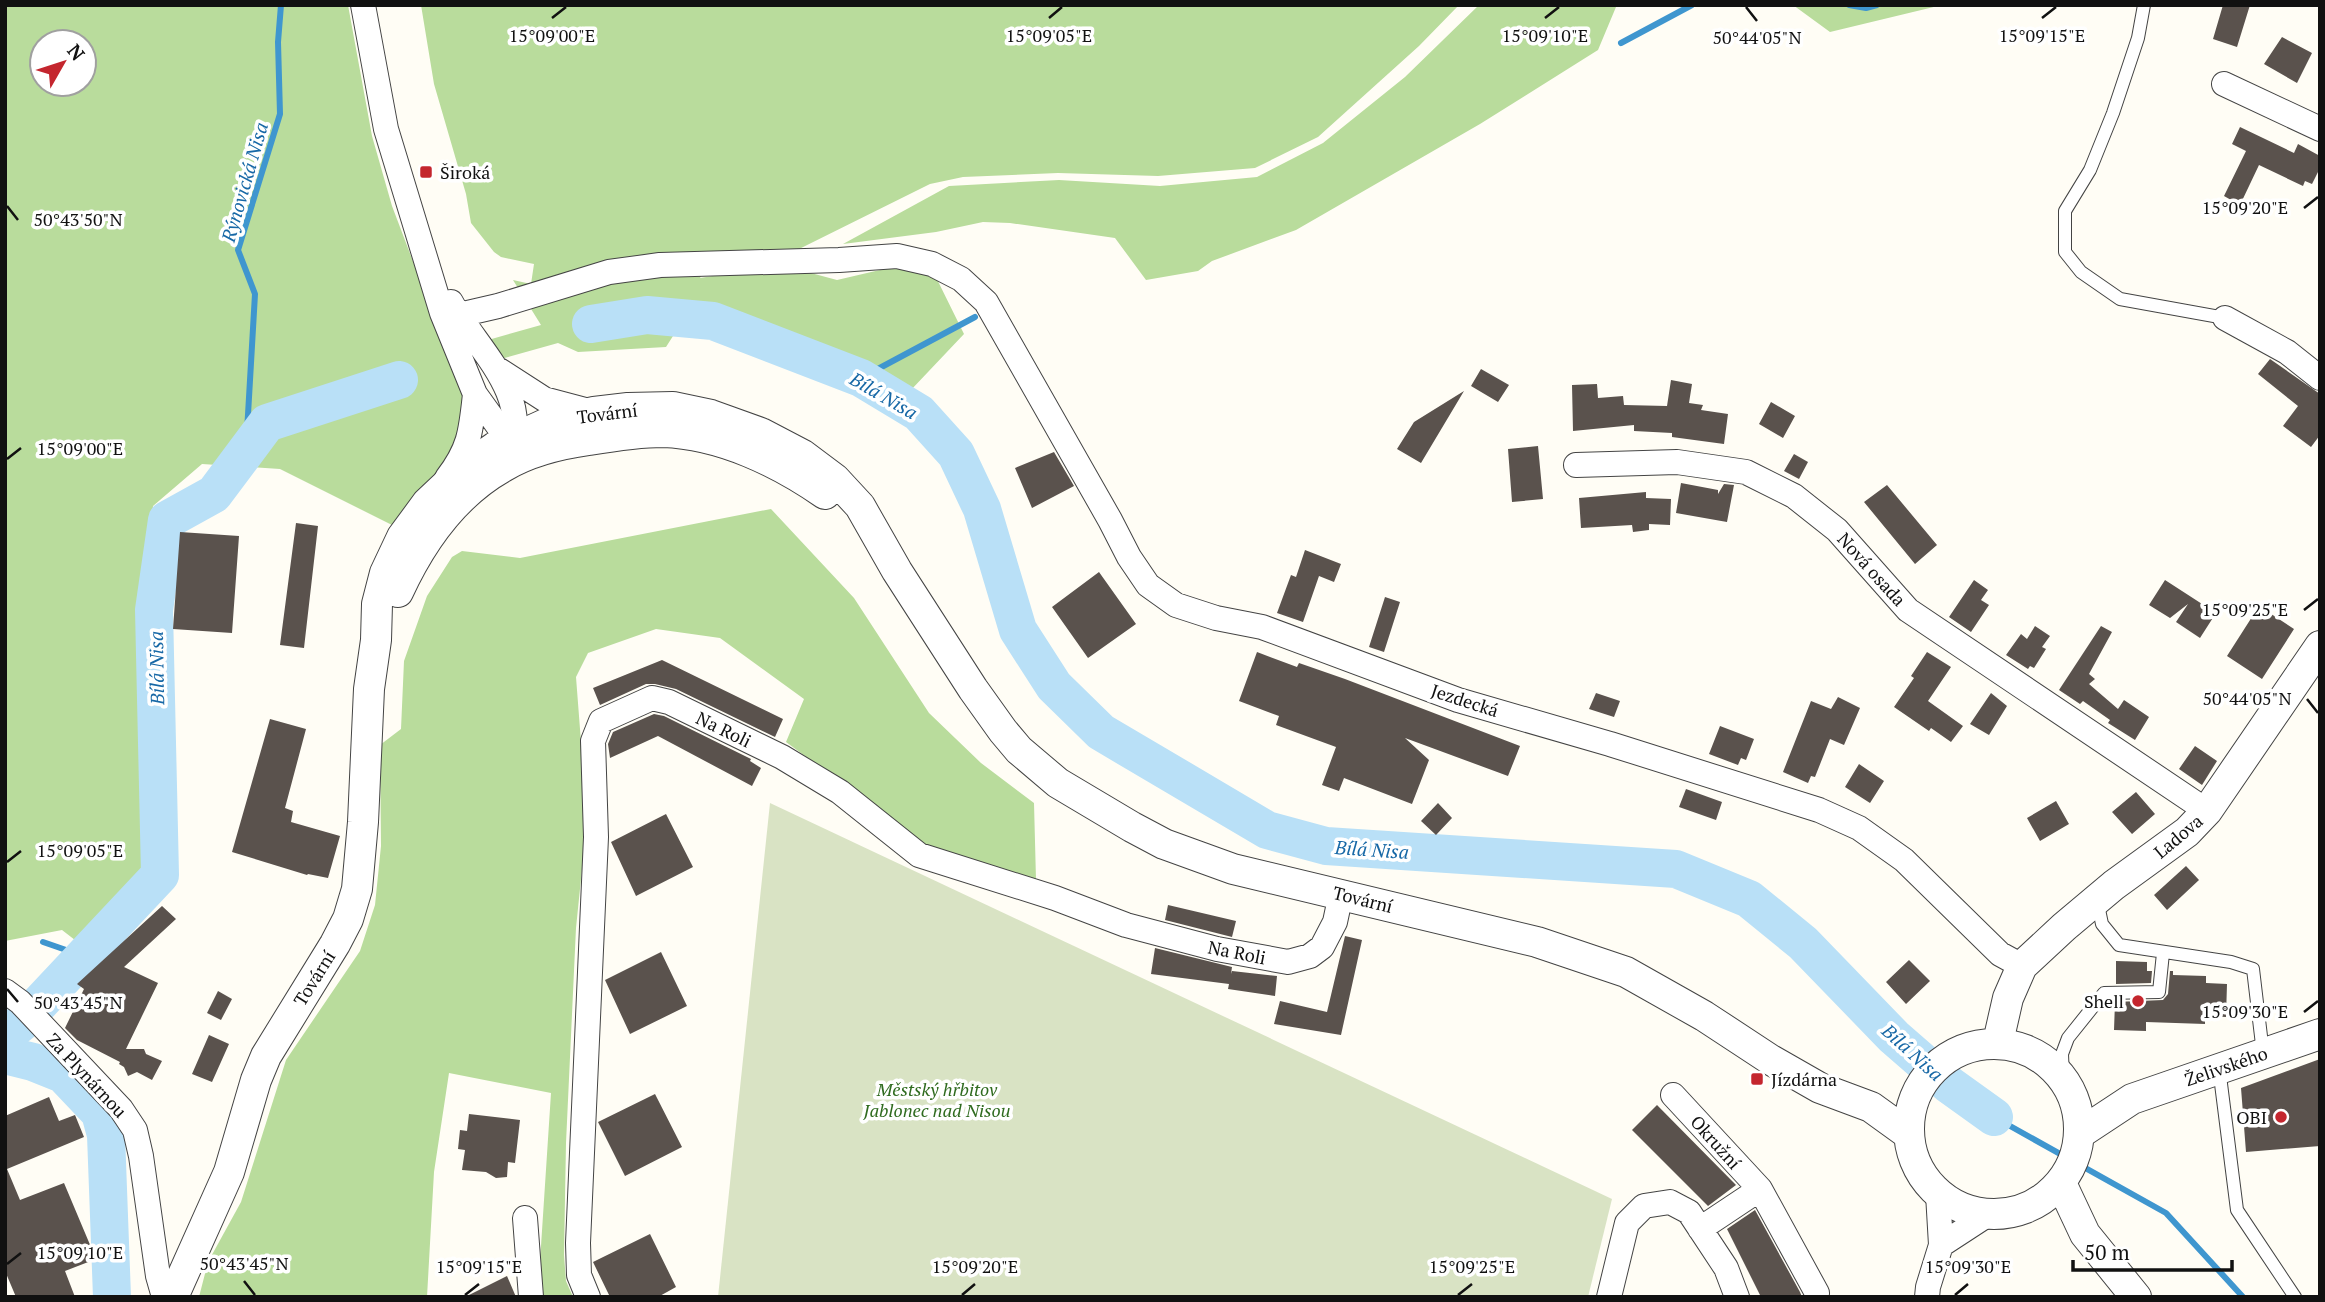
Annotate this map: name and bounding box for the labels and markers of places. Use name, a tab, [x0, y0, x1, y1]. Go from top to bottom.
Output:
place label: Široká	[440, 160, 490, 184]
marker: Široká	[418, 164, 434, 180]
place label: Shell	[2084, 989, 2124, 1013]
marker: Shell	[2130, 993, 2146, 1009]
place label: Jízdárna	[1771, 1067, 1837, 1091]
marker: Jízdárna	[1749, 1071, 1765, 1087]
place label: OBI	[2236, 1105, 2267, 1129]
marker: OBI	[2273, 1109, 2289, 1125]

